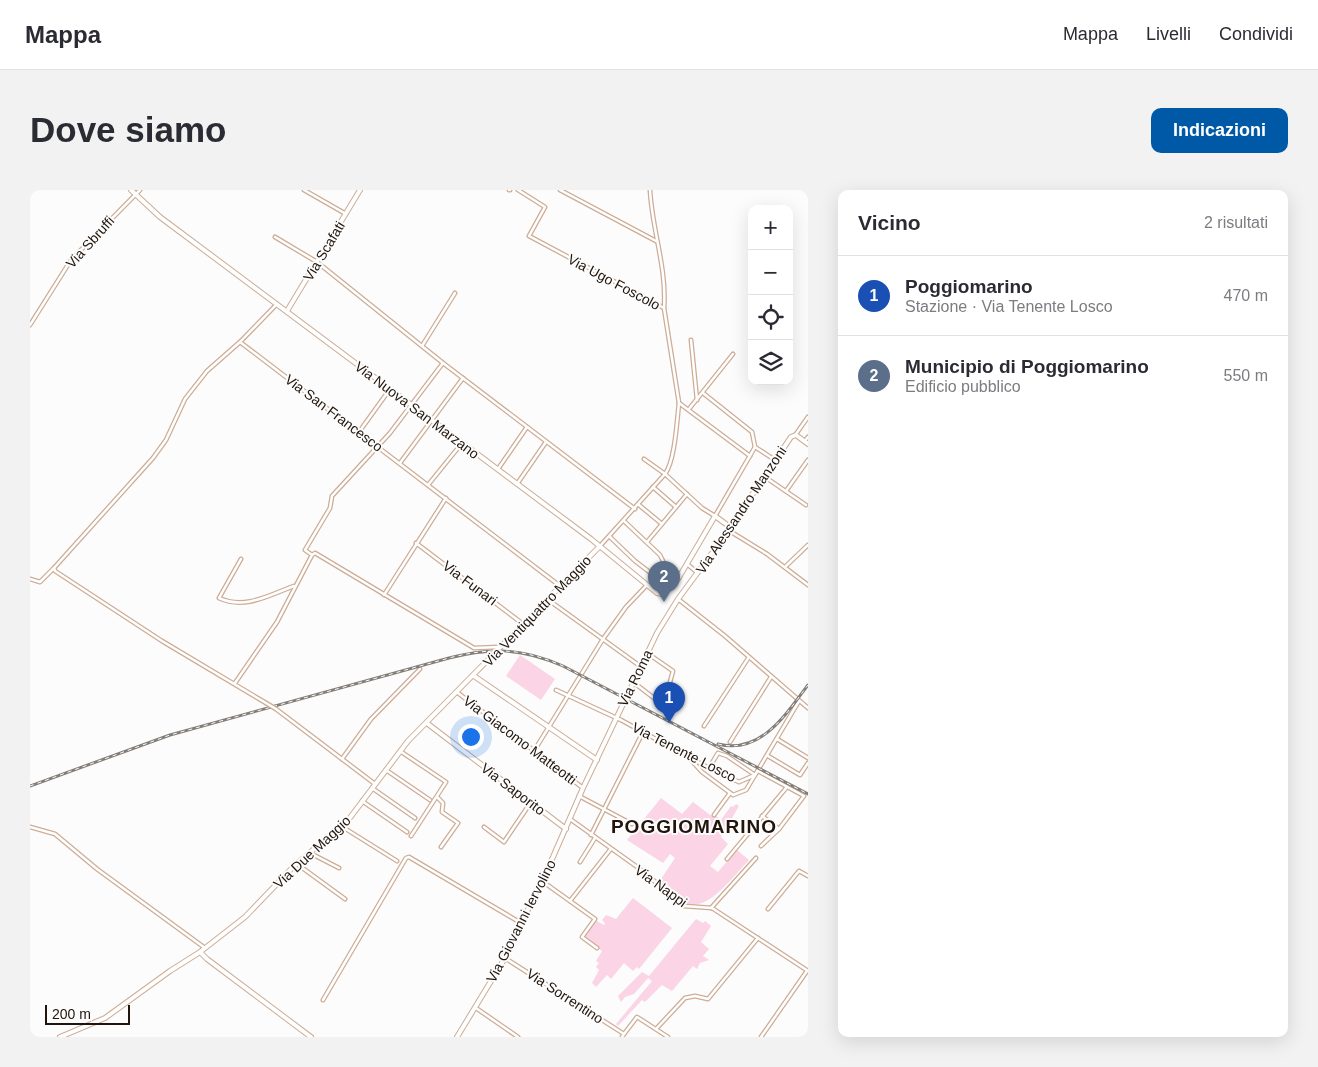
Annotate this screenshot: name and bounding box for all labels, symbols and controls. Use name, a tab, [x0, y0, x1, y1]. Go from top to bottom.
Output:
text: Mappa	[25, 21, 101, 48]
text: Mappa	[1063, 24, 1118, 44]
text: Livelli	[1146, 24, 1191, 44]
text: Condividi	[1219, 24, 1293, 44]
button: Indicazioni	[1151, 108, 1288, 153]
text: Dove siamo	[30, 110, 226, 149]
map controls	[748, 205, 793, 385]
button: +	[748, 205, 793, 250]
text: Vicino	[858, 211, 921, 234]
street label: Via Sbruffi	[63, 213, 117, 271]
text: 2 risultati	[1204, 214, 1268, 231]
street label: Via Scafati	[300, 218, 348, 284]
button: −	[748, 250, 793, 295]
street label: Via Ugo Foscolo	[565, 251, 663, 313]
text: Poggiomarino	[905, 276, 1033, 297]
text: 1	[870, 287, 878, 304]
text: 470 m	[1224, 287, 1268, 304]
button: locate	[748, 295, 793, 340]
text: Stazione · Via Tenente Losco	[905, 298, 1113, 315]
button: layers	[748, 340, 793, 385]
text: Municipio di Poggiomarino	[905, 356, 1149, 377]
street label: Via Nuova San Marzano	[352, 358, 482, 462]
text: 2	[870, 367, 878, 384]
text: 550 m	[1224, 367, 1268, 384]
street label: Via San Francesco	[282, 371, 386, 455]
text: Edificio pubblico	[905, 378, 1021, 395]
street label: Via Alessandro Manzoni	[692, 443, 790, 577]
street label: Via Ventiquattro Maggio	[480, 552, 594, 670]
street label: Via Funari	[440, 557, 500, 609]
pin: 2	[648, 561, 680, 602]
street label: Via Roma	[614, 647, 656, 709]
pin: 1	[653, 682, 685, 723]
street label: Via Giacomo Matteotti	[460, 692, 580, 788]
street label: Via Tenente Losco	[629, 719, 739, 785]
your location	[458, 724, 484, 750]
street label: Via Saporito	[478, 760, 548, 818]
street label: Via Due Maggio	[270, 812, 354, 892]
district label: POGGIOMARINO	[611, 816, 777, 837]
street label: Via Giovanni Iervolino	[483, 857, 559, 985]
street label: Via Nappi	[632, 862, 690, 910]
street label: Via Sorrentino	[524, 965, 607, 1027]
scale bar	[45, 1002, 130, 1025]
text: 200 m	[52, 1006, 91, 1022]

